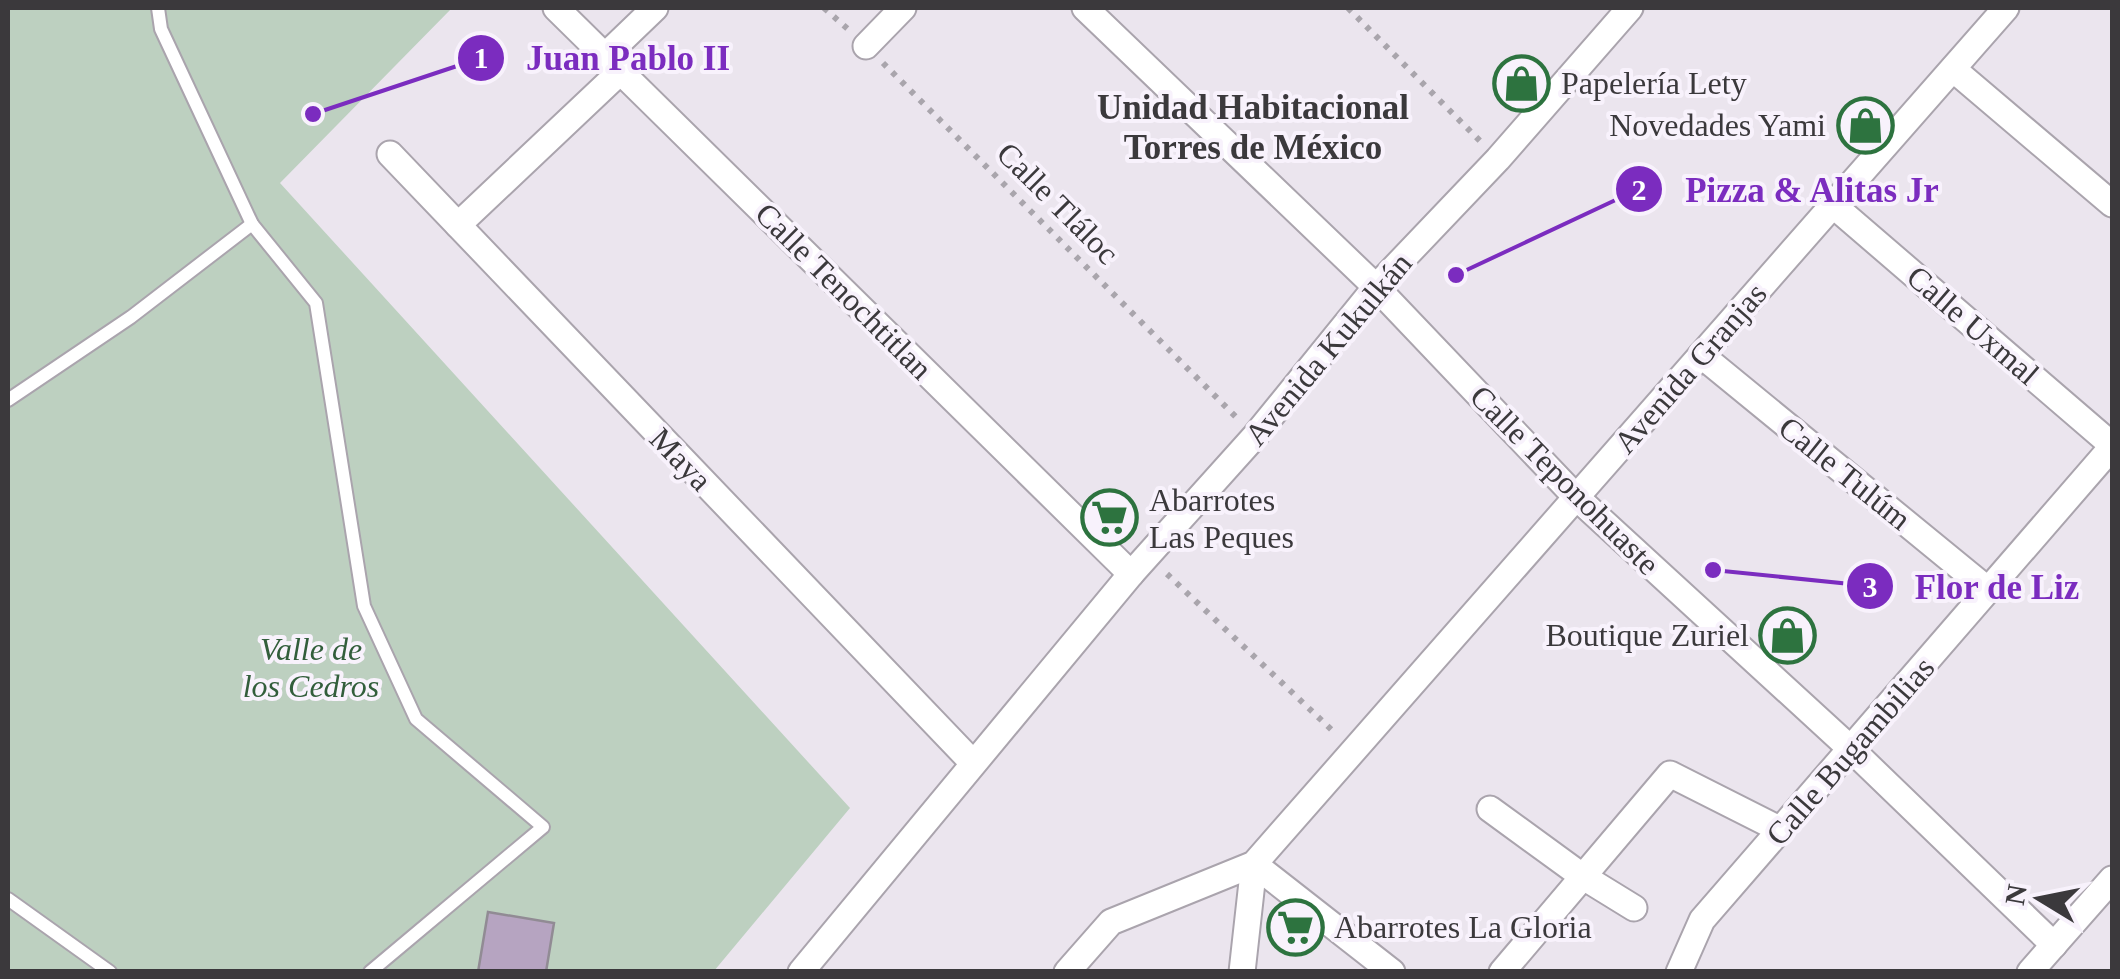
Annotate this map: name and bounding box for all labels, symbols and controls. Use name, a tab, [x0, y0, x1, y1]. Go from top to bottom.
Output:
callout: Juan Pablo II	[456, 25, 750, 90]
text: Juan Pablo II	[526, 39, 730, 78]
text: 1	[474, 41, 489, 74]
shop icon: Papelería Lety	[1492, 53, 1552, 113]
place label: Papelería Lety	[1561, 65, 1747, 101]
district label: Unidad Habitacional Torres de México	[1097, 88, 1409, 167]
shop icon: Novedades Yami	[1835, 95, 1895, 155]
place label: Novedades Yami	[1609, 107, 1826, 143]
street label: Calle Tláloc	[990, 135, 1126, 271]
callout: Pizza & Alitas Jr	[1614, 157, 1960, 222]
text: Pizza & Alitas Jr	[1685, 171, 1939, 210]
text: 2	[1632, 173, 1647, 206]
street label: Calle Tenochtitlan	[748, 195, 940, 387]
street label: Avenida Kukulkán	[1237, 245, 1419, 453]
street label: Calle Uxmal	[1900, 258, 2046, 392]
street label: Avenida Granjas	[1606, 276, 1774, 460]
street label: Calle Teponohuaste	[1463, 378, 1667, 582]
street label: Calle Tulúm	[1772, 409, 1918, 537]
street label: Maya	[643, 420, 719, 498]
place label: Abarrotes Las Peques	[1149, 482, 1294, 555]
supermarket icon: Abarrotes Las Peques	[1080, 488, 1140, 548]
callout: Flor de Liz	[1845, 554, 2100, 619]
text: Flor de Liz	[1915, 568, 2079, 607]
text: 3	[1863, 570, 1878, 603]
shop icon: Boutique Zuriel	[1758, 605, 1818, 665]
place label: Boutique Zuriel	[1545, 617, 1749, 653]
park label: Valle de los Cedros	[243, 631, 379, 704]
street label: Calle Bugambilias	[1759, 650, 1941, 852]
north arrow	[1990, 849, 2090, 949]
text: N	[1999, 882, 2033, 907]
supermarket icon: Abarrotes La Gloria	[1265, 897, 1325, 957]
place label: Abarrotes La Gloria	[1334, 909, 1592, 945]

